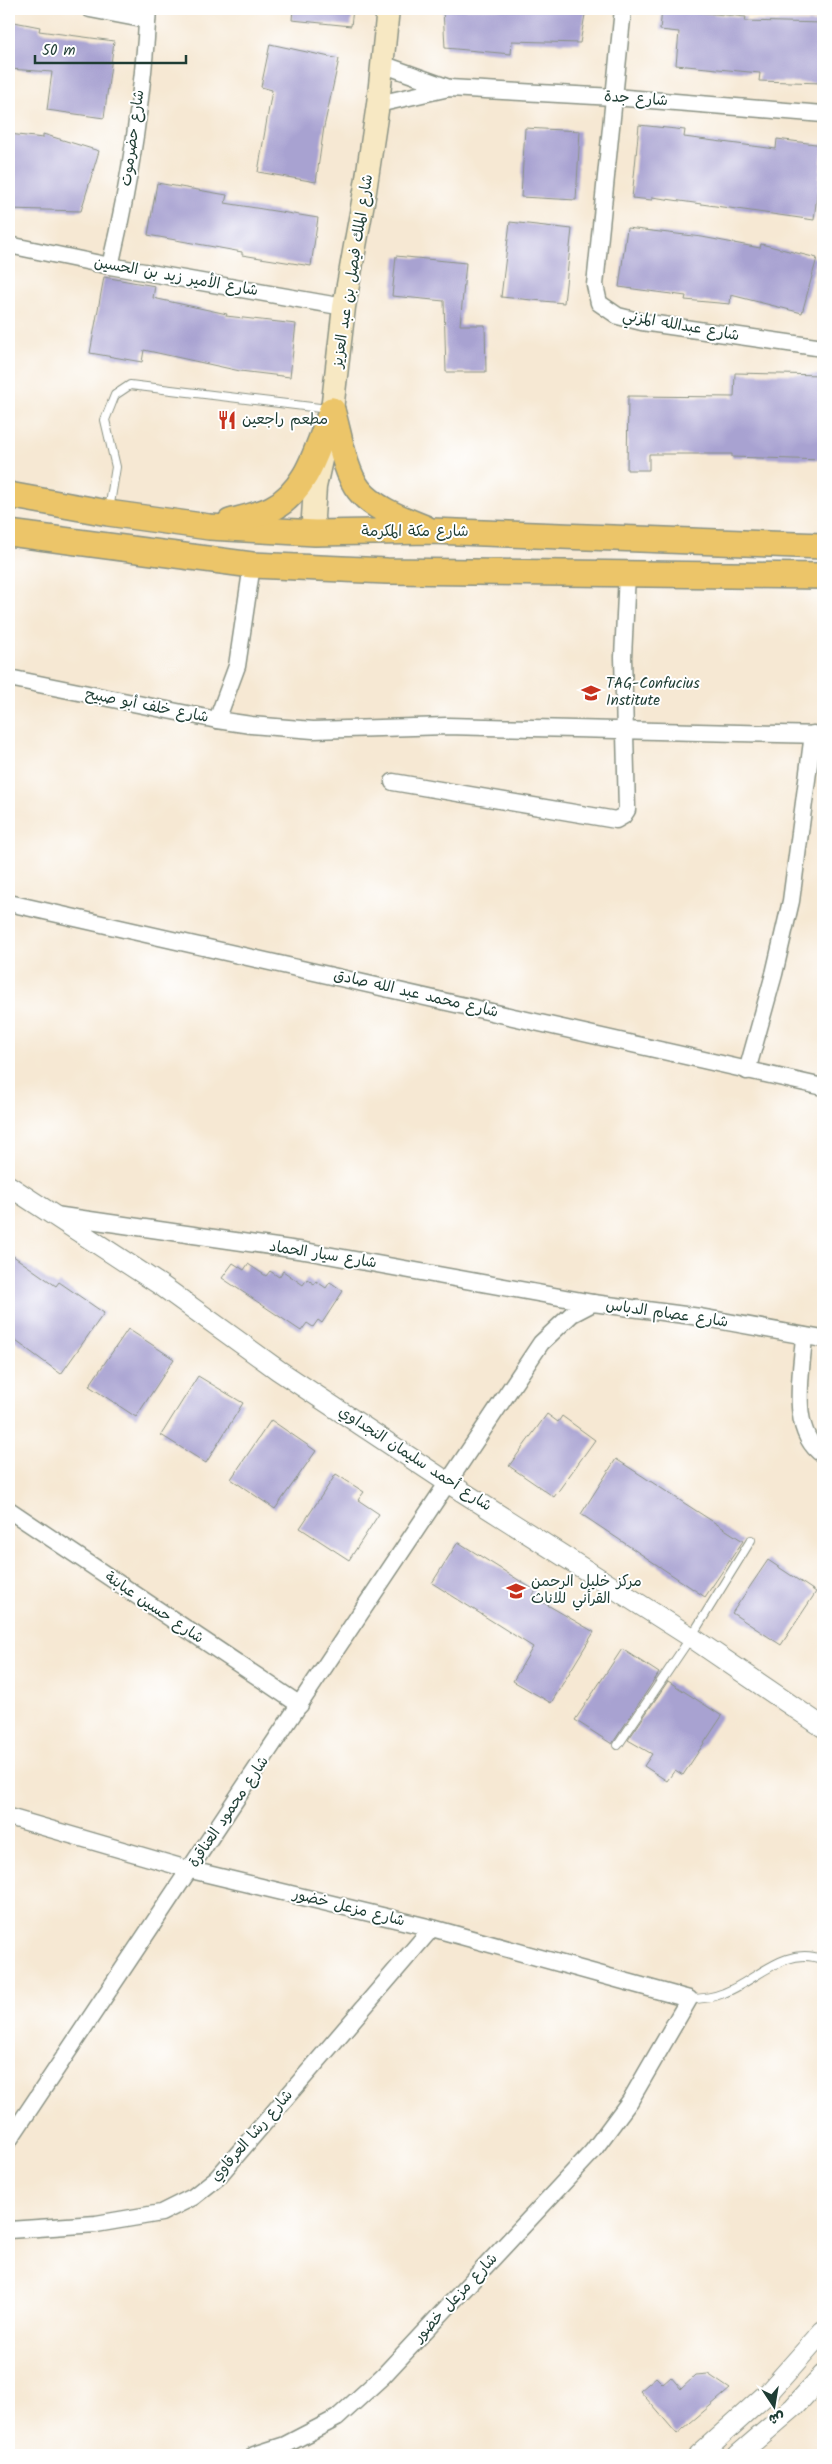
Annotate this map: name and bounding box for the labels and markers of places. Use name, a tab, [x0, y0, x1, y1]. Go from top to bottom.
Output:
place label: مطعم راجعين	[242, 408, 328, 432]
restaurant icon: مطعم راجعين	[216, 409, 238, 431]
place label: TAG-Confucius Institute	[606, 672, 700, 713]
school or university icon: TAG-Confucius Institute	[580, 682, 602, 704]
place label: مركز خليل الرحمن القرأني للاناث	[531, 1570, 642, 1611]
school or university icon: مركز خليل الرحمن القرأني للاناث	[505, 1580, 527, 1602]

